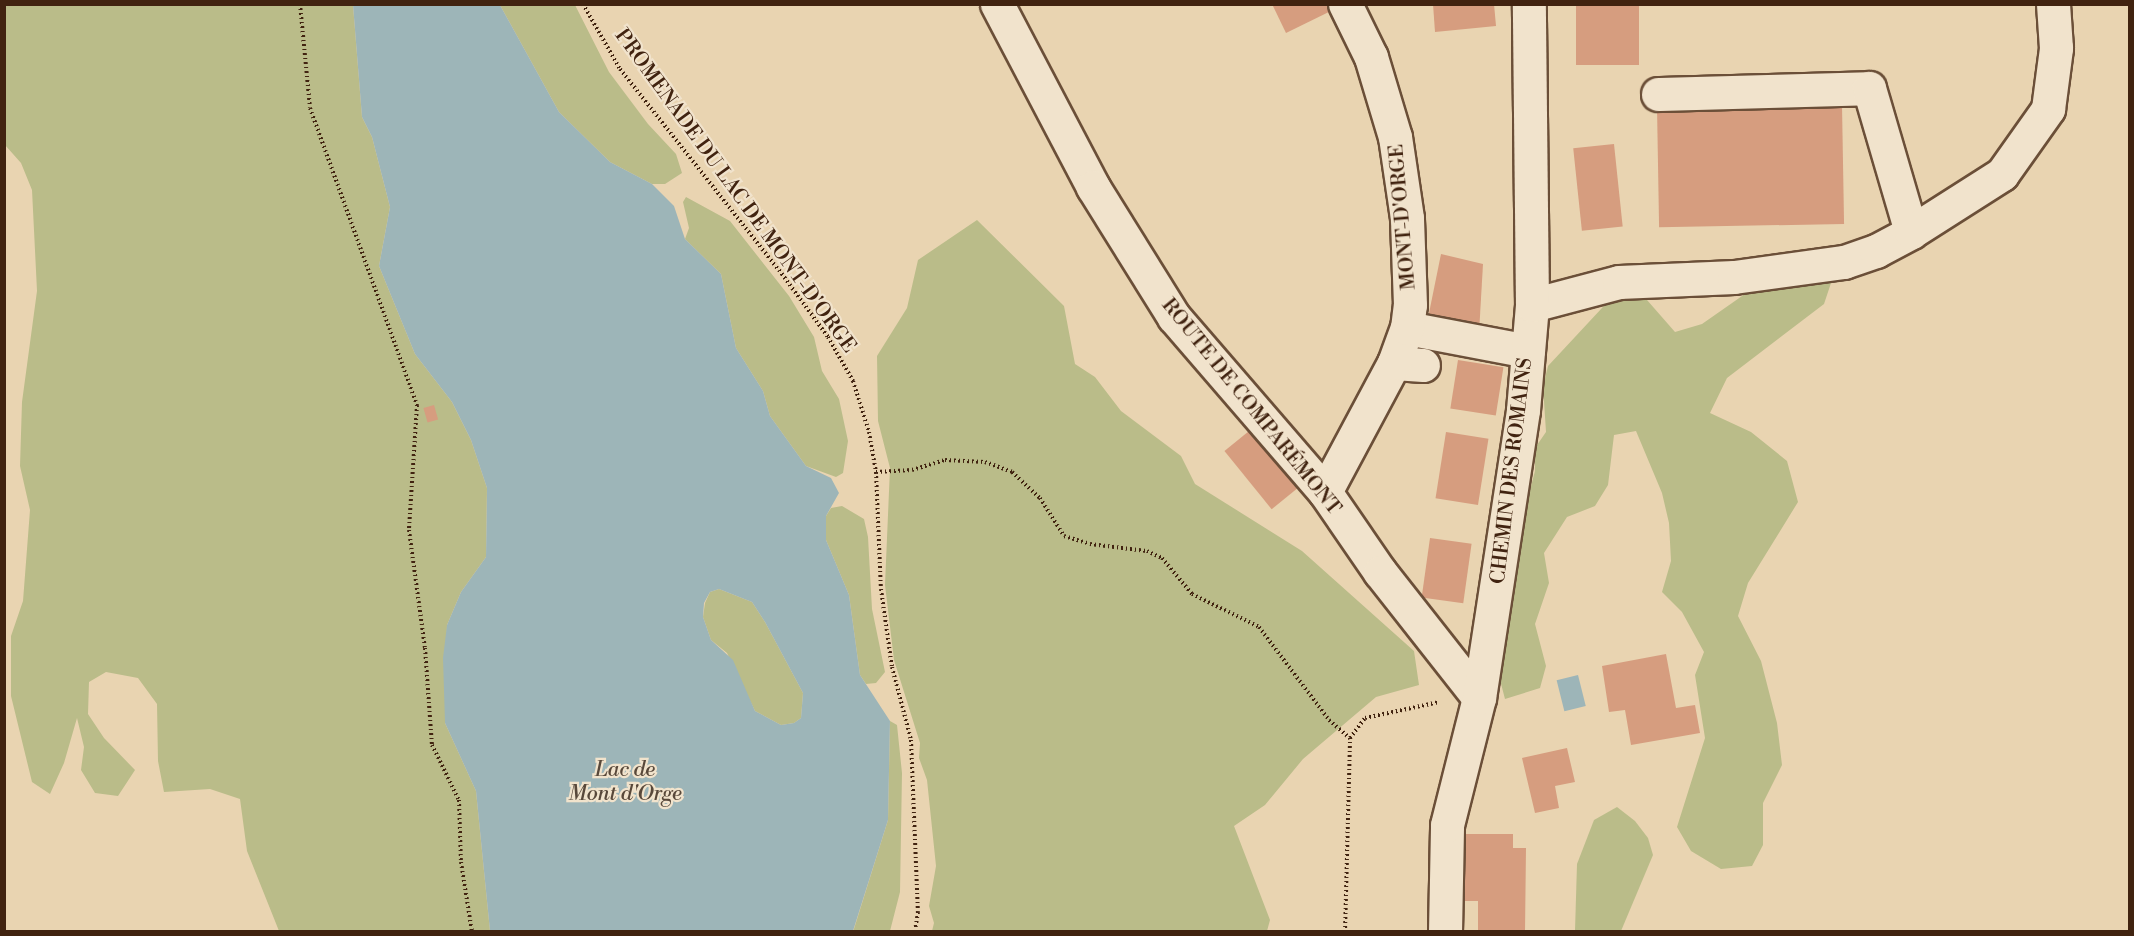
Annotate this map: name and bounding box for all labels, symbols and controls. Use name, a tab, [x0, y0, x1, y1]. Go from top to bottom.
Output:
street label: PROMENADE DU LAC DE MONT-D'ORGE	[609, 24, 861, 358]
street label: MONT-D'ORGE	[1385, 143, 1421, 291]
street label: ROUTE DE COMPARÉMONT	[1156, 294, 1346, 520]
street label: CHEMIN DES ROMAINS	[1486, 356, 1538, 586]
water label: Lac de Mont d'Orge	[568, 757, 682, 807]

